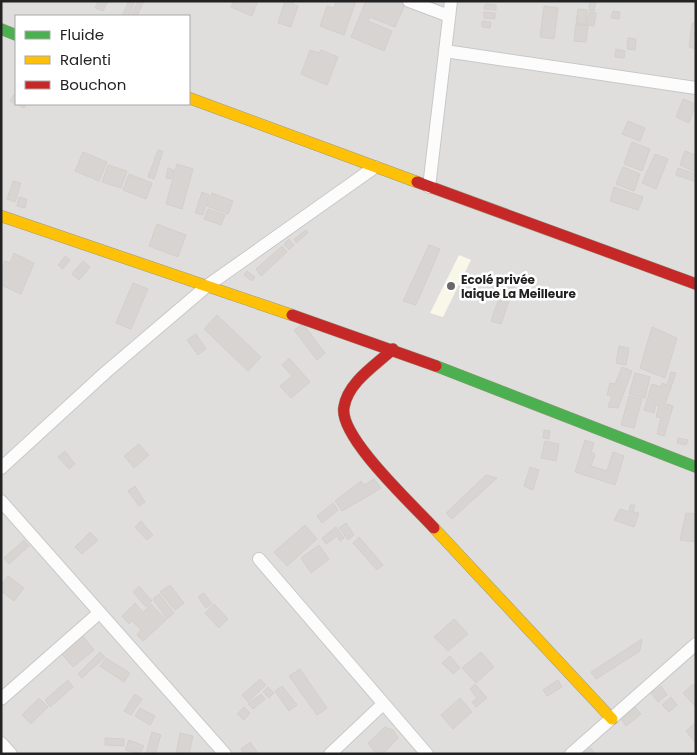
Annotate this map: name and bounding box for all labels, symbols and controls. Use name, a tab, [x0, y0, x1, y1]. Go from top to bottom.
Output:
legend	[15, 15, 190, 105]
text: Fluide	[60, 24, 104, 45]
text: Ralenti	[60, 49, 111, 70]
text: Bouchon	[60, 74, 126, 95]
place label: Ecolé privée laique La Meilleure	[461, 271, 576, 302]
marker: Ecolé privée laique La Meilleure	[445, 280, 457, 292]

